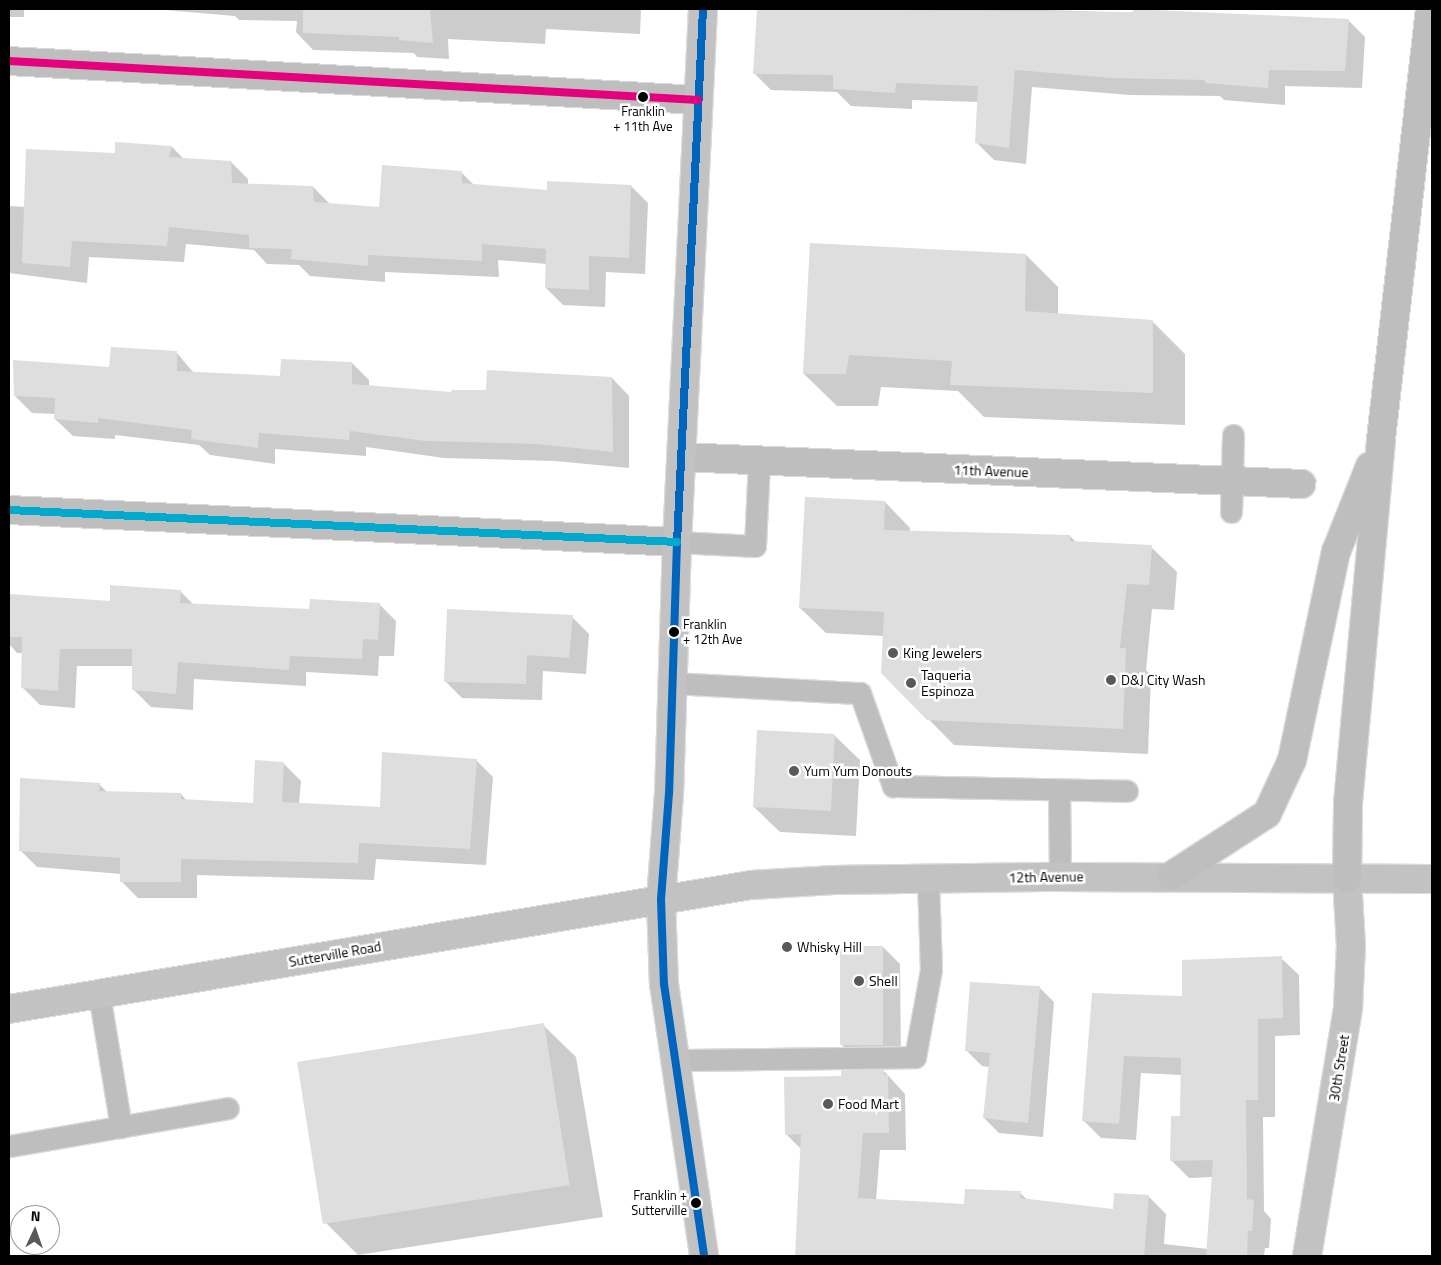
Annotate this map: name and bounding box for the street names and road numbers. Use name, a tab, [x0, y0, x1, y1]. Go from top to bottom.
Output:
street label: 11th Avenue	[953, 461, 1029, 481]
street label: 12th Avenue	[1008, 868, 1084, 886]
street label: Sutterville Road	[288, 938, 382, 970]
street label: 30th Street	[1325, 1033, 1353, 1103]

